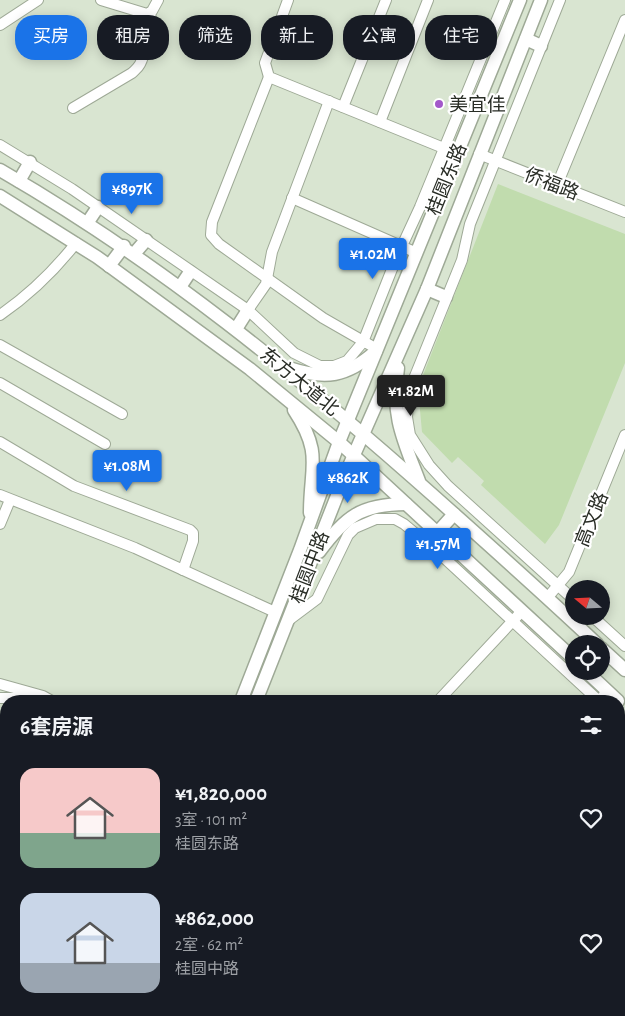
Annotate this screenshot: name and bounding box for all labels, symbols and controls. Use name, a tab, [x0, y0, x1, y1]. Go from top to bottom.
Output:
chip: 买房	[15, 15, 87, 60]
chip: 租房	[97, 15, 169, 60]
chip: 筛选	[179, 15, 251, 60]
chip: 新上	[261, 15, 333, 60]
chip: 公寓	[343, 15, 415, 60]
chip: 住宅	[425, 15, 497, 60]
place label: 美宜佳	[449, 94, 506, 115]
marker: 美宜佳	[433, 98, 445, 110]
street label: 桂圆东路	[422, 140, 470, 218]
street label: 侨福路	[521, 164, 582, 203]
pin: ¥897K	[97, 172, 167, 215]
text: ¥897K	[112, 181, 152, 197]
pin: ¥1.02M	[332, 238, 414, 280]
text: ¥1.02M	[350, 246, 396, 262]
street label: 东方大道北	[256, 343, 343, 419]
pin: ¥1.82M	[370, 374, 452, 417]
text: ¥1.82M	[388, 383, 434, 399]
pin: ¥1.08M	[86, 450, 168, 492]
text: ¥1.08M	[104, 458, 150, 474]
pin: ¥862K	[313, 462, 383, 504]
text: ¥862K	[328, 470, 368, 486]
street label: 高文路	[571, 489, 612, 550]
street label: 桂圆中路	[287, 528, 333, 606]
pin: ¥1.57M	[397, 528, 479, 570]
text: ¥1.57M	[416, 536, 460, 552]
north arrow	[565, 580, 610, 625]
map controls	[565, 580, 610, 680]
button: locate	[565, 635, 610, 680]
icon: filters	[577, 711, 605, 739]
text: 6套房源	[20, 717, 93, 738]
text: ¥1,820,000	[175, 783, 267, 804]
icon: home	[60, 788, 120, 848]
icon: heart	[577, 804, 605, 832]
text: 3室 · 101 m²	[175, 812, 247, 828]
text: 桂圆东路	[175, 836, 239, 852]
text: ¥862,000	[175, 908, 254, 929]
icon: home	[60, 913, 120, 973]
icon: heart	[577, 929, 605, 957]
text: 2室 · 62 m²	[175, 937, 243, 953]
text: 桂圆中路	[175, 961, 239, 977]

